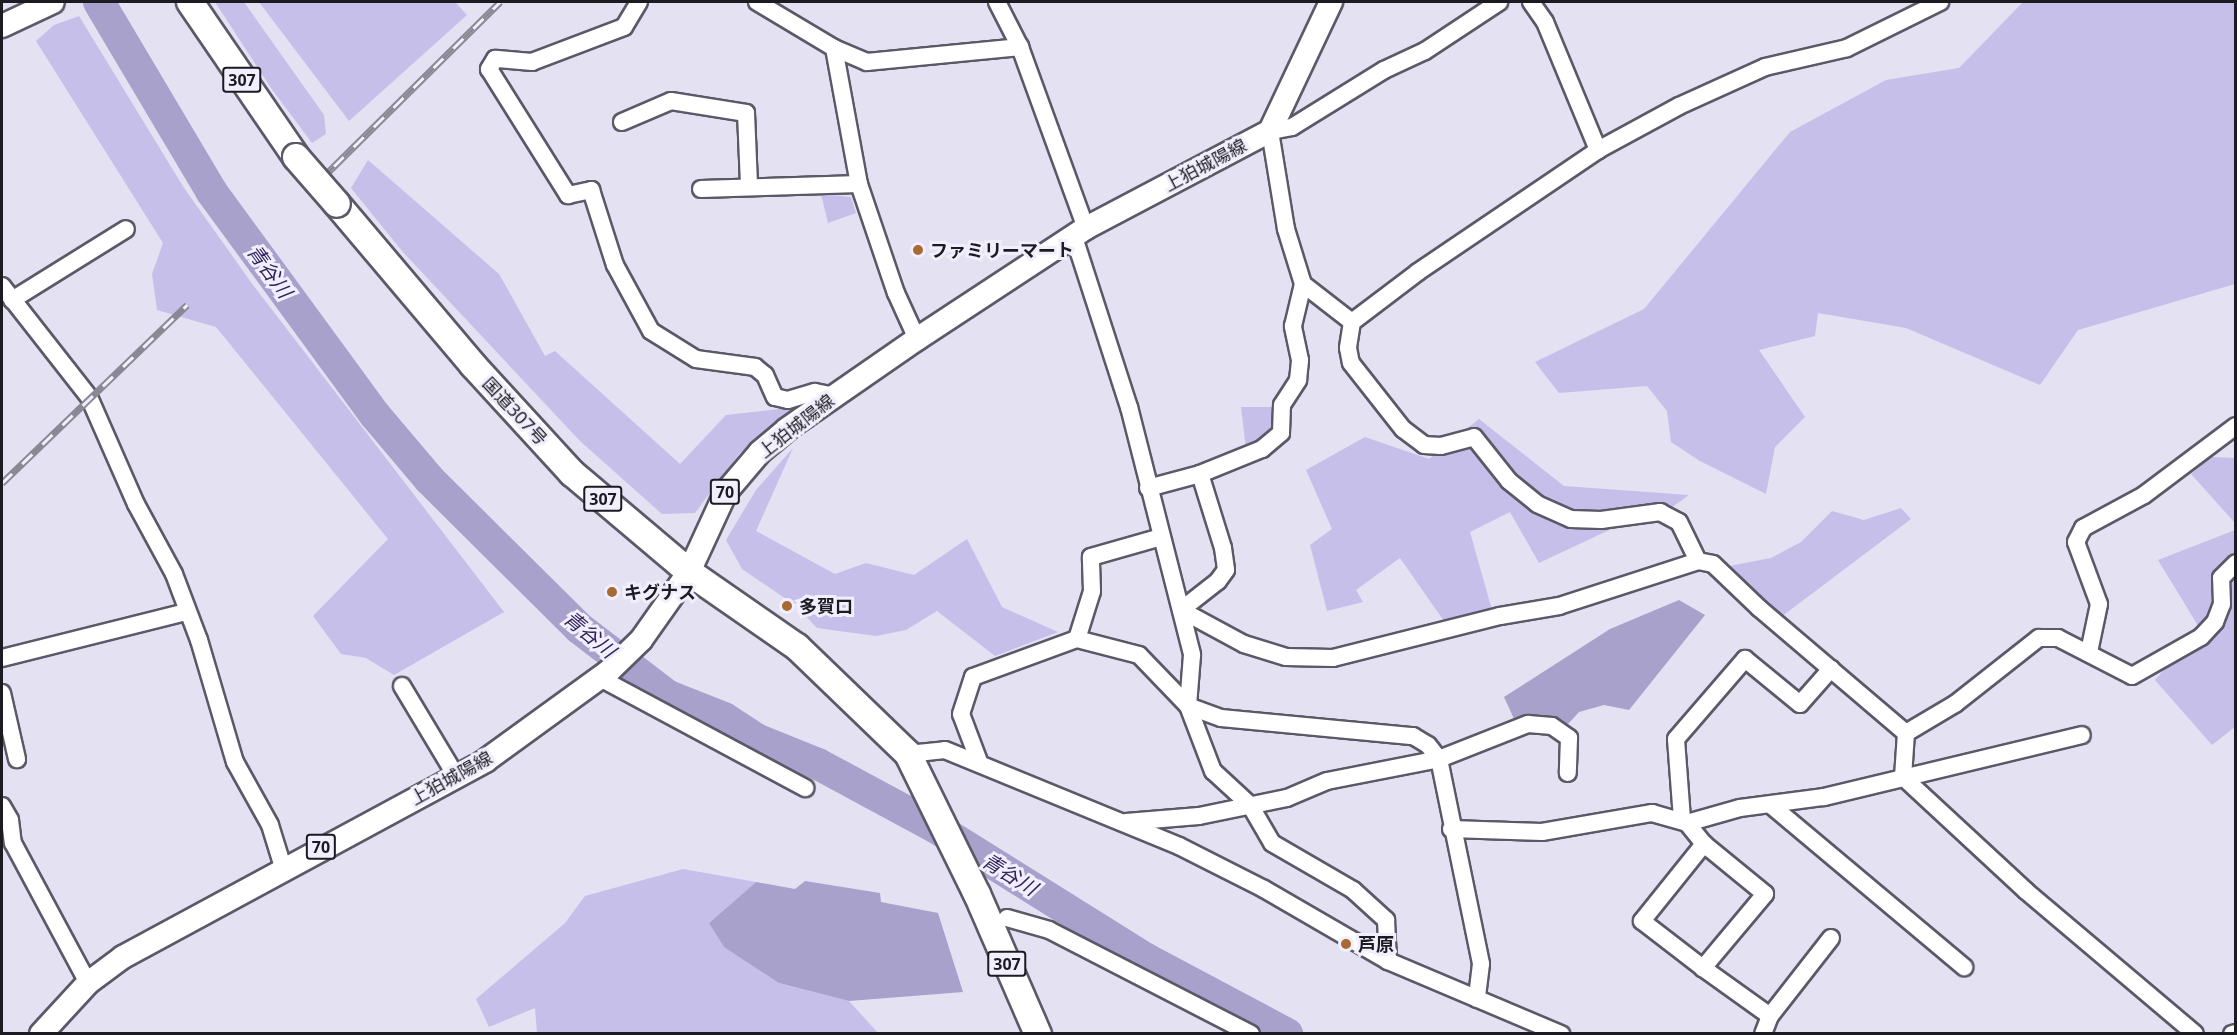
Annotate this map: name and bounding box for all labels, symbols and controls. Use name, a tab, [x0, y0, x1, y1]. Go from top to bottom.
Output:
road number: 307	[221, 67, 263, 93]
street label: 上狛城陽線	[1160, 134, 1250, 196]
place label: ファミリーマート	[930, 239, 1074, 261]
water label: 青谷川	[243, 240, 297, 302]
marker: ファミリーマート	[911, 243, 925, 257]
street label: 国道307号	[478, 373, 552, 449]
street label: 上狛城陽線	[754, 390, 838, 462]
road number: 70	[708, 479, 742, 505]
road number: 307	[582, 486, 624, 512]
place label: キグナス	[624, 581, 696, 603]
marker: キグナス	[605, 585, 619, 599]
place label: 多賀口	[799, 595, 853, 617]
marker: 多賀口	[780, 599, 794, 613]
water label: 青谷川	[559, 606, 621, 662]
street label: 上狛城陽線	[406, 747, 496, 809]
road number: 70	[304, 834, 338, 860]
water label: 青谷川	[978, 848, 1042, 900]
place label: 芦原	[1358, 933, 1394, 955]
marker: 芦原	[1339, 937, 1353, 951]
road number: 307	[986, 951, 1028, 977]

